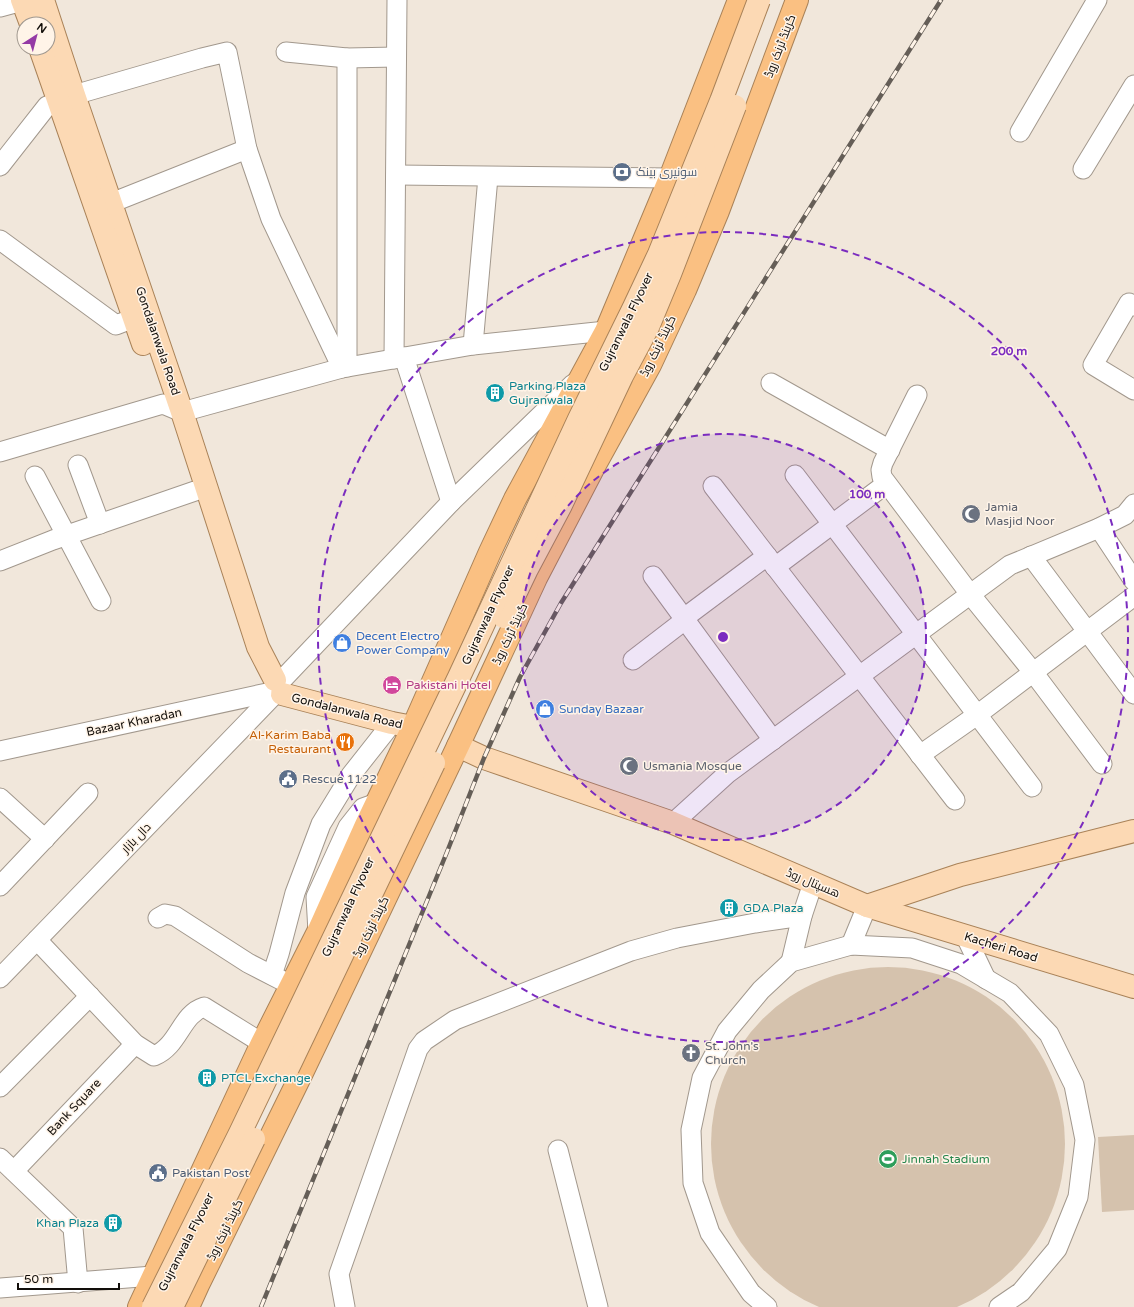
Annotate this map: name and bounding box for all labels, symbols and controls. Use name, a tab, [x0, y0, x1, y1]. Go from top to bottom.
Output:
street label: گرینڈ ٹرنک روڈ	[762, 12, 798, 80]
north arrow	[16, 16, 56, 56]
text: N	[34, 20, 49, 36]
bank icon: سونیری بینک	[611, 161, 633, 183]
place label: سونیری بینک	[636, 165, 697, 179]
street label: Gujranwala Flyover	[596, 270, 656, 374]
street label: Gondalanwala Road	[133, 285, 183, 397]
street label: گرینڈ ٹرنک روڈ	[637, 313, 679, 379]
text: 200 m	[991, 344, 1027, 358]
place label: Parking Plaza Gujranwala	[509, 379, 586, 407]
building icon: Parking Plaza Gujranwala	[484, 382, 506, 404]
text: 100 m	[849, 487, 885, 501]
place label: Jamia Masjid Noor	[985, 500, 1055, 528]
mosque icon: Jamia Masjid Noor	[960, 503, 982, 525]
street label: Gujranwala Flyover	[459, 563, 517, 667]
street label: گرینڈ ٹرنک روڈ	[490, 601, 530, 667]
place label: Decent Electro Power Company	[356, 629, 450, 657]
centre of rings	[716, 630, 730, 644]
shop icon: Decent Electro Power Company	[331, 632, 353, 654]
hotel icon: Pakistani Hotel	[381, 674, 403, 696]
place label: Pakistani Hotel	[406, 678, 491, 692]
street label: Gondalanwala Road	[290, 690, 404, 732]
shop icon: Sunday Bazaar	[534, 698, 556, 720]
place label: Sunday Bazaar	[559, 702, 644, 716]
street label: Bazaar Kharadan	[85, 705, 183, 739]
place label: Al-Karim Baba Restaurant	[249, 728, 331, 756]
restaurant icon: Al-Karim Baba Restaurant	[334, 731, 356, 753]
mosque icon: Usmania Mosque	[618, 755, 640, 777]
place label: Usmania Mosque	[643, 759, 742, 773]
public building icon: Rescue 1122	[277, 768, 299, 790]
place label: Rescue 1122	[302, 772, 377, 786]
street label: دال بازار	[118, 820, 154, 857]
street label: Gujranwala Flyover	[319, 855, 377, 959]
street label: ھسپتال روڈ	[784, 865, 842, 902]
street label: گرینڈ ٹرنک روڈ	[350, 894, 392, 960]
building icon: GDA Plaza	[718, 897, 740, 919]
place label: GDA Plaza	[743, 901, 803, 915]
street label: Kacheri Road	[963, 929, 1039, 965]
place label: St. John's Church	[705, 1039, 759, 1067]
church icon: St. John's Church	[680, 1042, 702, 1064]
building icon: PTCL Exchange	[196, 1067, 218, 1089]
place label: PTCL Exchange	[221, 1071, 311, 1085]
street label: Bank Square	[44, 1076, 104, 1138]
sports icon: Jinnah Stadium	[877, 1148, 899, 1170]
place label: Jinnah Stadium	[902, 1152, 990, 1166]
public building icon: Pakistan Post	[147, 1162, 169, 1184]
place label: Pakistan Post	[172, 1166, 249, 1180]
street label: Gujranwala Flyover	[155, 1190, 217, 1293]
street label: گرینڈ ٹرنک روڈ	[204, 1197, 246, 1263]
building icon: Khan Plaza	[102, 1212, 124, 1234]
place label: Khan Plaza	[36, 1216, 99, 1230]
scale bar	[18, 1265, 119, 1291]
text: 50 m	[24, 1272, 53, 1286]

